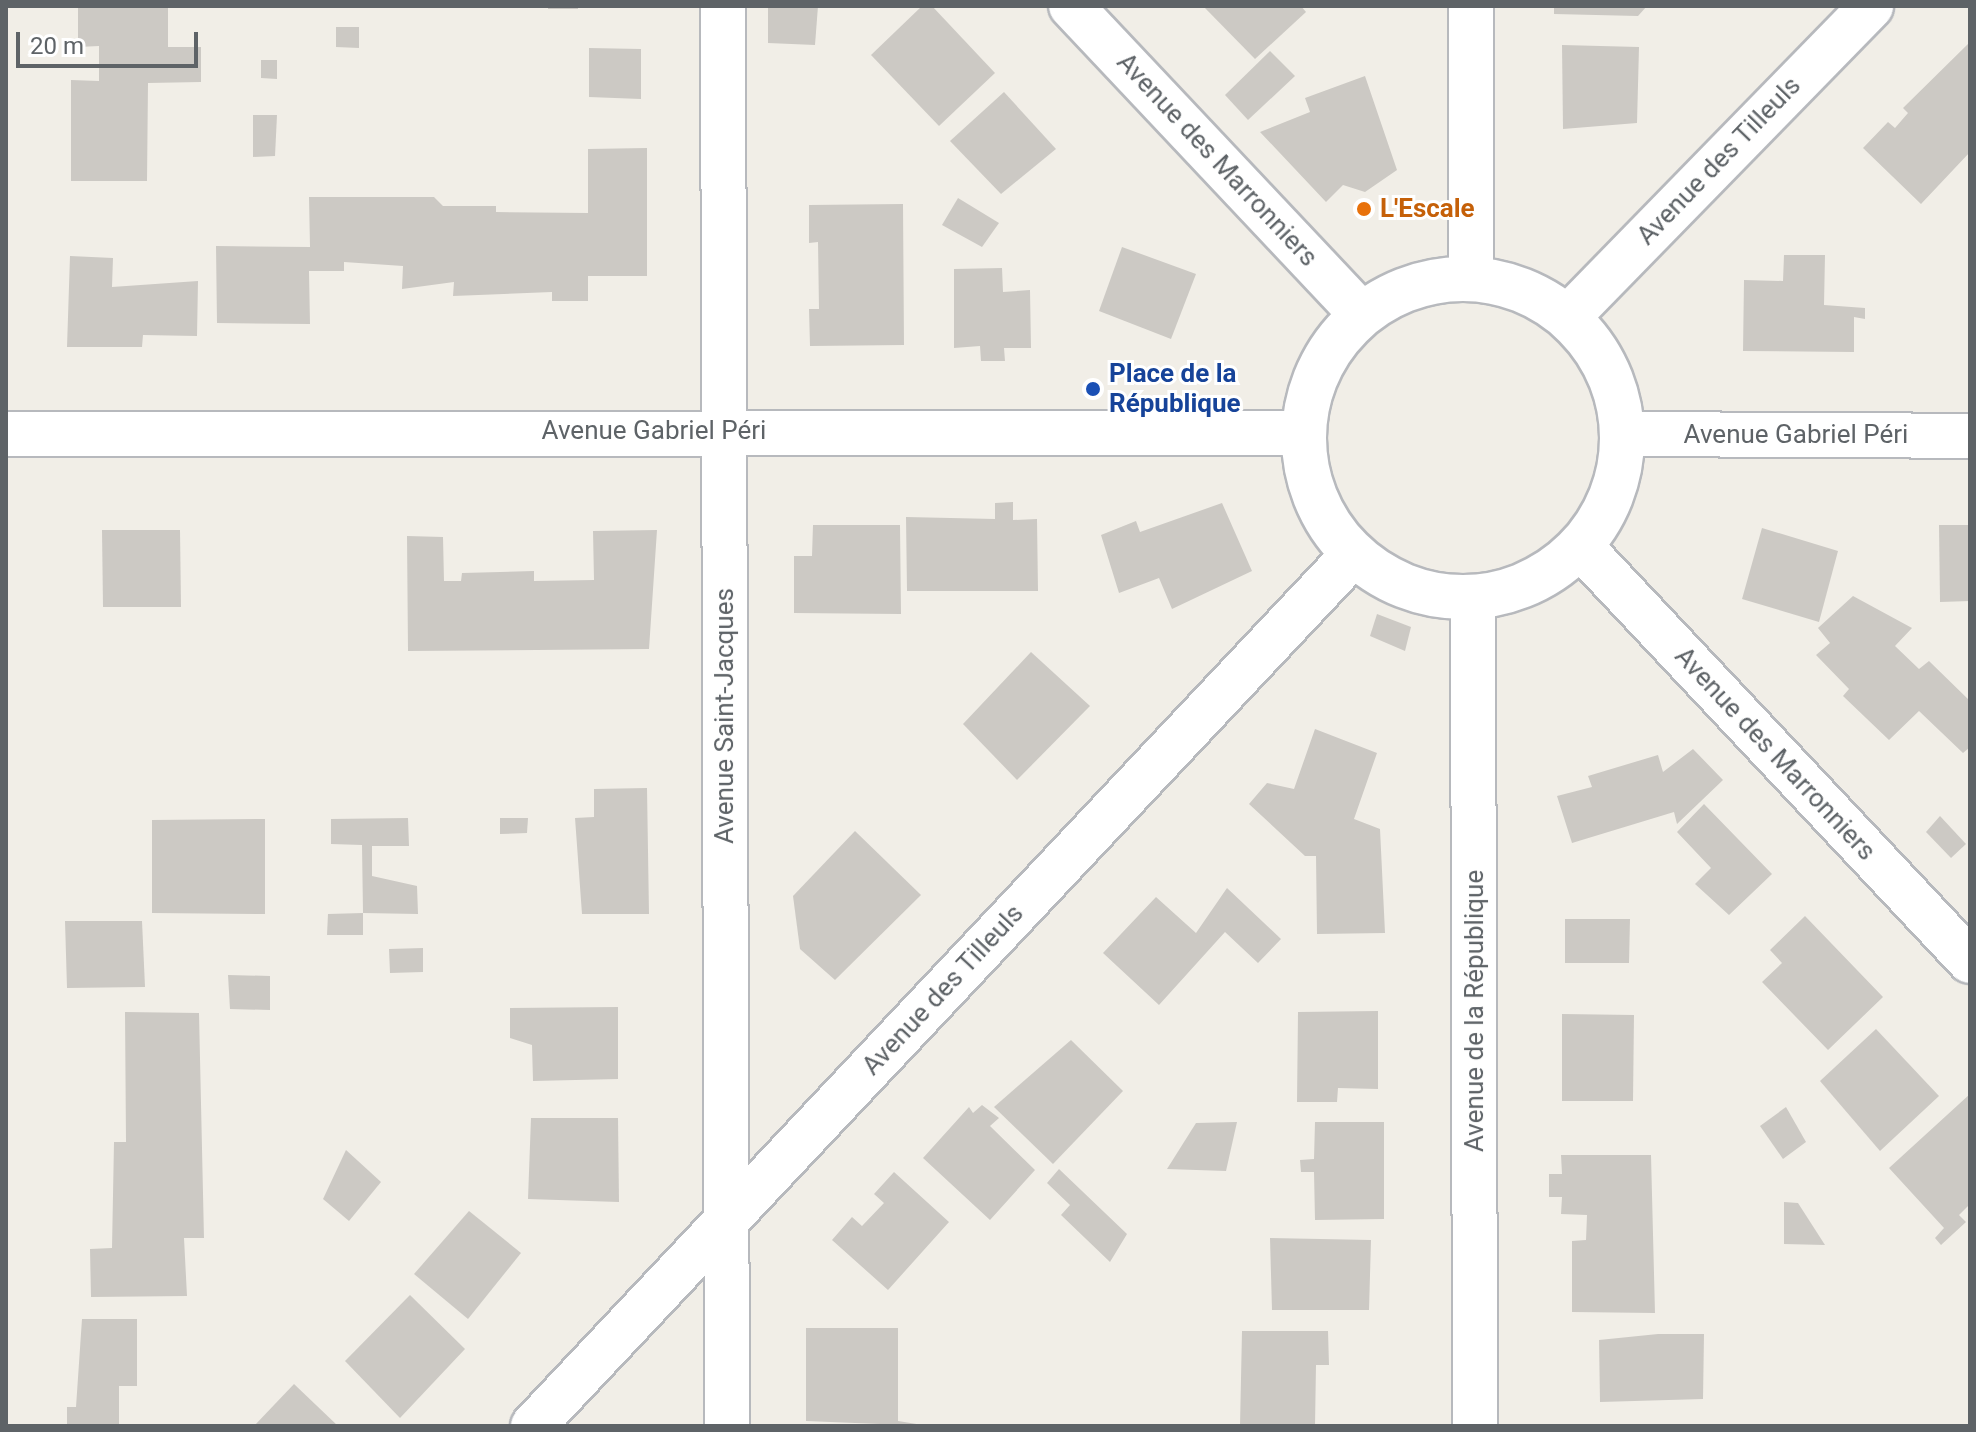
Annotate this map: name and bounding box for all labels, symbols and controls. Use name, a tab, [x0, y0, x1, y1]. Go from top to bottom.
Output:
scale bar	[20, 16, 202, 66]
text: 20 m	[30, 32, 84, 60]
street label: Avenue des Marronniers	[1110, 47, 1324, 273]
street label: Avenue des Tilleuls	[1631, 70, 1807, 252]
place label: L'Escale	[1380, 193, 1475, 225]
marker: L'Escale	[1355, 200, 1373, 218]
place label: Place de la République	[1109, 358, 1241, 420]
marker: Place de la République	[1084, 380, 1102, 398]
street label: Avenue Gabriel Péri	[542, 415, 766, 447]
street label: Avenue Gabriel Péri	[1684, 419, 1908, 451]
street label: Avenue Saint-Jacques	[709, 588, 741, 844]
street label: Avenue des Marronniers	[1668, 641, 1882, 867]
street label: Avenue de la République	[1459, 870, 1491, 1152]
street label: Avenue des Tilleuls	[856, 898, 1030, 1082]

